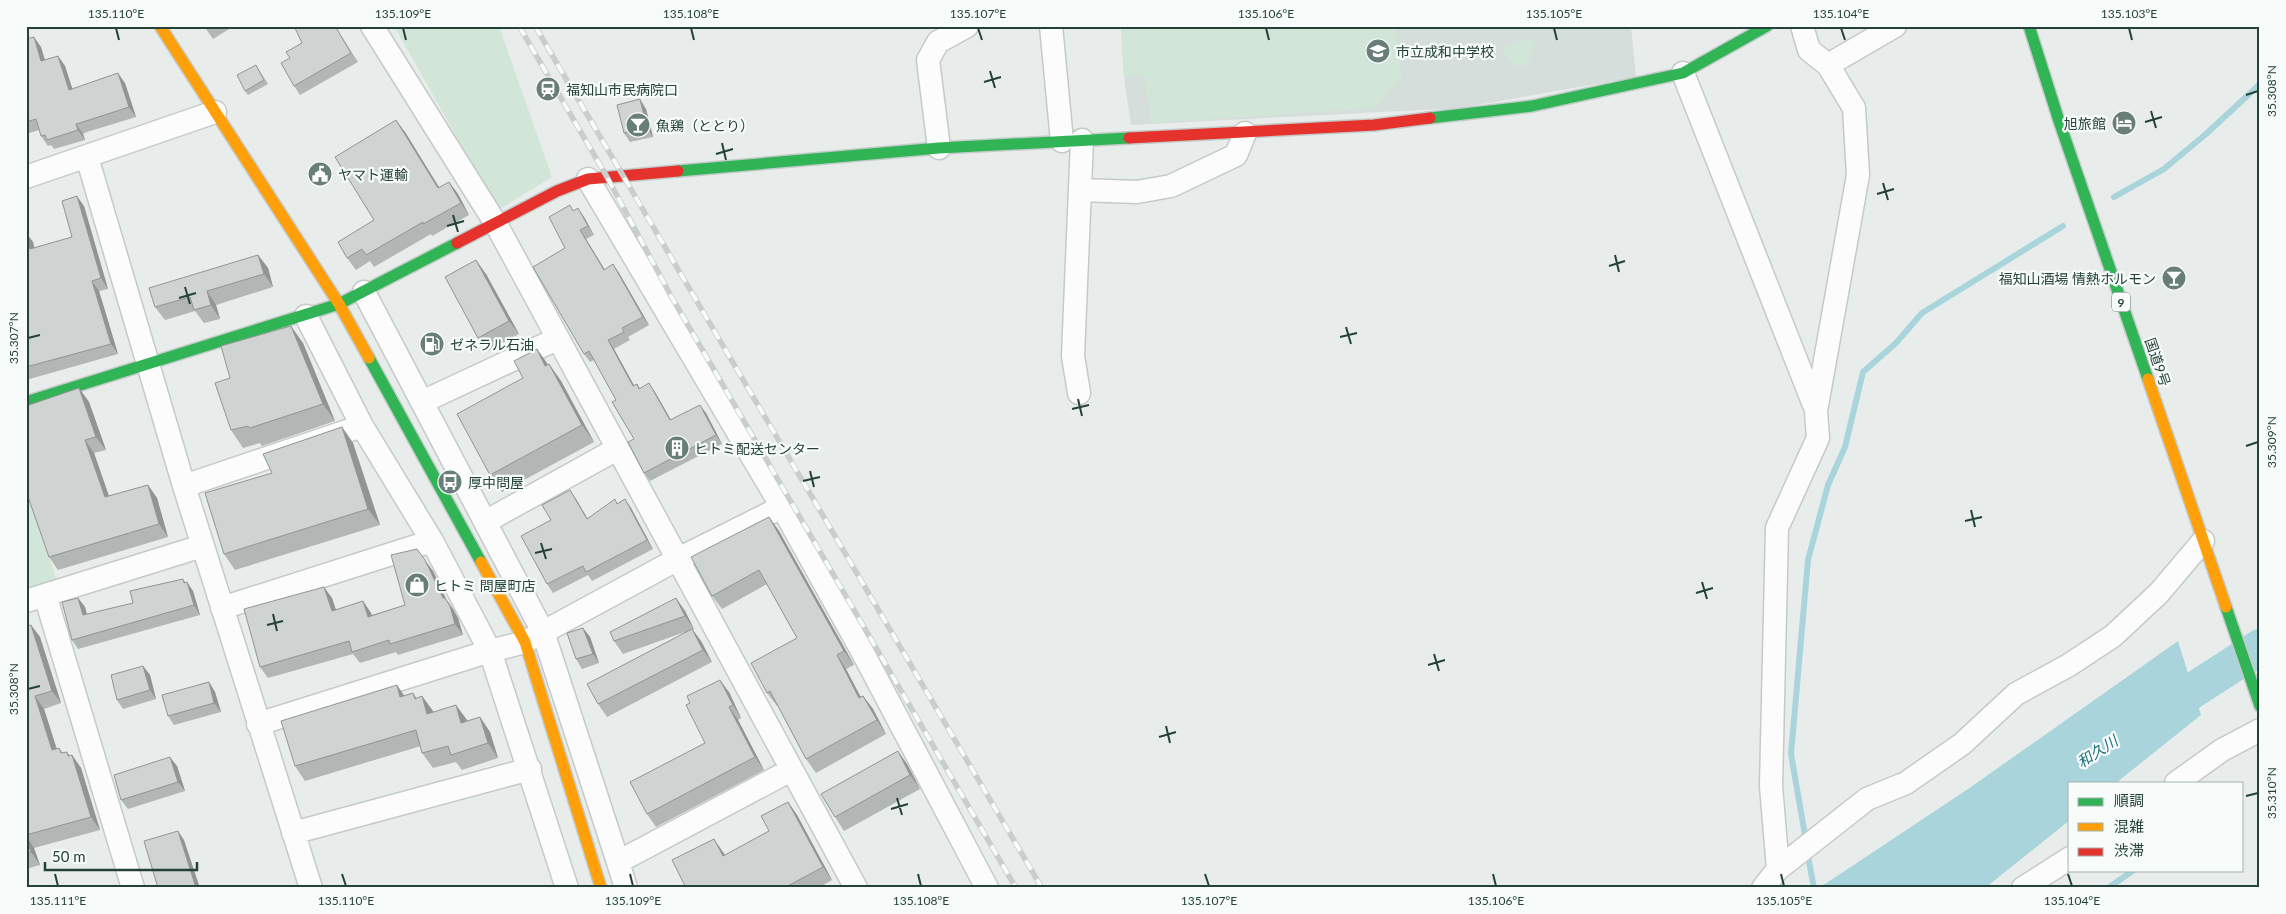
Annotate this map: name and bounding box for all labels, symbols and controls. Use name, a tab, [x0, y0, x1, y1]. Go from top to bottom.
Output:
text: 135.110°E	[88, 6, 144, 21]
text: 135.109°E	[375, 6, 431, 21]
text: 135.108°E	[663, 6, 719, 21]
text: 135.107°E	[950, 6, 1006, 21]
text: 135.106°E	[1238, 6, 1294, 21]
text: 135.105°E	[1526, 6, 1582, 21]
text: 135.104°E	[1813, 6, 1869, 21]
text: 135.103°E	[2101, 6, 2157, 21]
school or university icon: 市立成和中学校	[1365, 38, 1391, 64]
place label: 市立成和中学校	[1396, 43, 1494, 60]
text: 35.308°N	[2264, 65, 2279, 117]
station icon: 福知山市民病院口	[535, 76, 561, 102]
place label: 福知山市民病院口	[566, 81, 678, 98]
hotel icon: 旭旅館	[2111, 110, 2137, 136]
bar icon: 魚鶏（ととり）	[625, 112, 651, 138]
place label: 旭旅館	[2064, 115, 2106, 132]
place label: 魚鶏（ととり）	[656, 117, 754, 134]
public building icon: ヤマト運輸	[307, 161, 333, 187]
place label: ヤマト運輸	[338, 166, 408, 183]
bar icon: 福知山酒場 情熱ホルモン	[2161, 265, 2187, 291]
place label: 福知山酒場 情熱ホルモン	[1998, 270, 2156, 287]
road number: 9	[2112, 292, 2130, 312]
text: 35.307°N	[6, 312, 21, 364]
fuel station icon: ゼネラル石油	[419, 331, 445, 357]
place label: ゼネラル石油	[450, 336, 534, 353]
street label: 国道9号	[2142, 336, 2174, 388]
text: 35.309°N	[2264, 416, 2279, 468]
building icon: ヒトミ配送センター	[664, 435, 690, 461]
place label: ヒトミ配送センター	[694, 440, 820, 457]
bus stop icon: 厚中問屋	[437, 469, 463, 495]
place label: 厚中問屋	[468, 474, 524, 491]
shop icon: ヒトミ 問屋町店	[404, 572, 430, 598]
place label: ヒトミ 問屋町店	[434, 577, 536, 594]
text: 35.308°N	[6, 663, 21, 715]
water label: 和久川	[2073, 730, 2122, 771]
text: 35.310°N	[2264, 767, 2279, 819]
legend	[2068, 782, 2244, 872]
text: 順調	[2114, 791, 2144, 809]
text: 混雑	[2114, 817, 2144, 835]
scale bar	[45, 839, 198, 871]
text: 渋滞	[2114, 841, 2144, 859]
text: 50 m	[52, 847, 86, 865]
text: 135.111°E	[30, 893, 86, 908]
text: 135.110°E	[318, 893, 374, 908]
text: 135.109°E	[605, 893, 661, 908]
text: 135.108°E	[893, 893, 949, 908]
text: 135.107°E	[1181, 893, 1237, 908]
text: 135.106°E	[1468, 893, 1524, 908]
text: 135.105°E	[1756, 893, 1812, 908]
text: 135.104°E	[2044, 893, 2100, 908]

